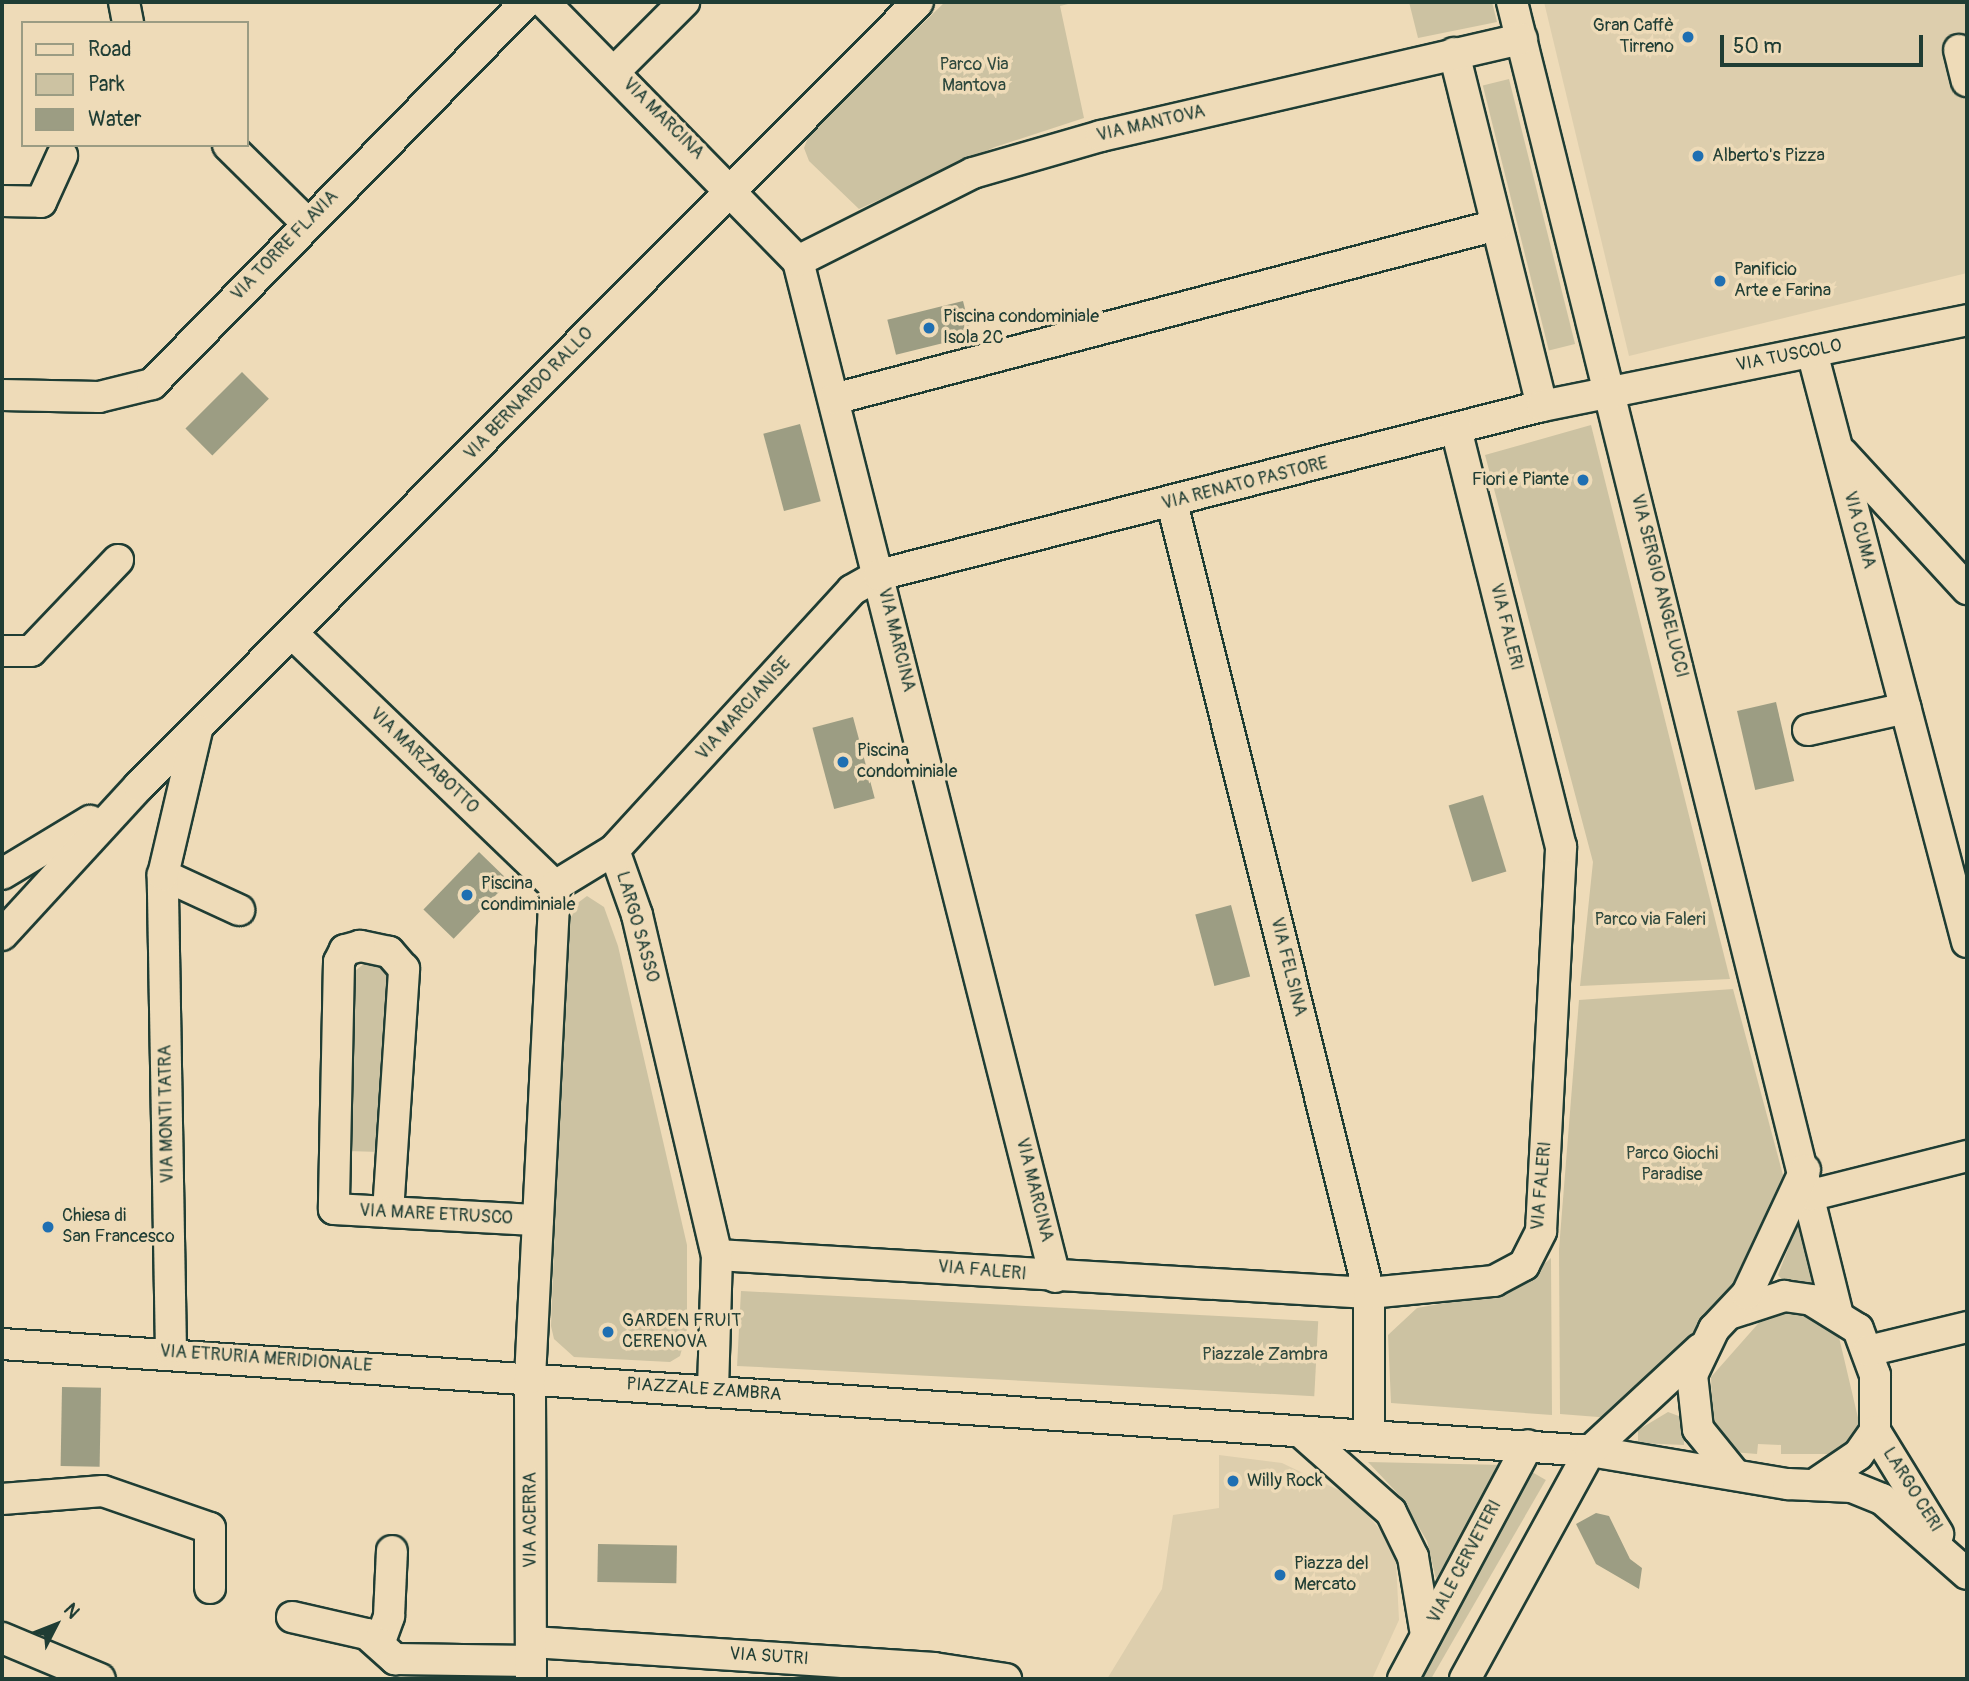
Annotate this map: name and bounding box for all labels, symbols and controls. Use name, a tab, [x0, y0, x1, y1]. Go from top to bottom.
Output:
place label: Gran Caffè Tirreno	[1593, 16, 1674, 58]
legend	[21, 21, 248, 147]
scale bar	[1724, 21, 1927, 65]
marker: Gran Caffè Tirreno	[1680, 29, 1696, 45]
text: 50 m	[1733, 33, 1782, 60]
text: Road	[88, 36, 132, 63]
park label: Parco Via Mantova	[939, 55, 1009, 98]
text: Park	[88, 71, 125, 98]
street label: VIA MARCINA	[618, 74, 708, 164]
street label: VIA MANTOVA	[1095, 101, 1207, 147]
text: Water	[88, 106, 141, 133]
place label: Alberto's Pizza	[1712, 145, 1825, 167]
marker: Alberto's Pizza	[1690, 148, 1706, 164]
street label: VIA TORRE FLAVIA	[227, 186, 343, 306]
place label: Panificio Arte e Farina	[1734, 260, 1831, 302]
marker: Panificio Arte e Farina	[1712, 273, 1728, 289]
place label: Piscina condominiale Isola 2C	[943, 307, 1099, 350]
marker: Piscina condominiale Isola 2C	[921, 320, 937, 336]
street label: VIA BERNARDO RALLO	[460, 323, 598, 465]
street label: VIA TUSCOLO	[1734, 335, 1844, 377]
street label: VIA RENATO PASTORE	[1160, 453, 1330, 515]
place label: Fiori e Piante	[1472, 469, 1569, 491]
marker: Fiori e Piante	[1575, 472, 1591, 488]
street label: VIA CUMA	[1838, 489, 1880, 571]
street label: VIA SERGIO ANGELUCCI	[1626, 492, 1692, 680]
street label: VIA FALERI	[1485, 581, 1527, 673]
street label: VIA MARCINA	[873, 586, 919, 694]
street label: VIA MARCIANISE	[692, 653, 796, 765]
street label: VIA MARZABOTTO	[365, 704, 483, 818]
place label: Piscina condominiale	[857, 741, 957, 784]
marker: Piscina condominiale	[835, 754, 851, 770]
street label: LARGO SASSO	[611, 869, 663, 985]
place label: Piscina condiminiale	[481, 874, 575, 917]
marker: Piscina condiminiale	[459, 887, 475, 903]
park label: Parco via Faleri	[1594, 909, 1706, 931]
street label: VIA FELSINA	[1265, 915, 1311, 1019]
street label: VIA MONTI TATRA	[155, 1044, 179, 1184]
street label: VIA MARCINA	[1011, 1136, 1057, 1244]
street label: VIA FALERI	[1527, 1141, 1557, 1231]
park label: Parco Giochi Paradise	[1626, 1144, 1718, 1186]
street label: VIA MARE ETRUSCO	[359, 1200, 513, 1230]
place label: Chiesa di San Francesco	[62, 1206, 175, 1248]
marker: Chiesa di San Francesco	[40, 1219, 56, 1235]
street label: VIA FALERI	[937, 1256, 1027, 1286]
place label: GARDEN FRUIT CERENOVA	[622, 1311, 741, 1354]
marker: GARDEN FRUIT CERENOVA	[600, 1324, 616, 1340]
street label: VIA ETRURIA MERIDIONALE	[159, 1341, 373, 1377]
park label: Piazzale Zambra	[1202, 1344, 1328, 1366]
street label: PIAZZALE ZAMBRA	[626, 1374, 782, 1406]
street label: LARGO CERI	[1878, 1444, 1946, 1536]
place label: Willy Rock	[1247, 1470, 1322, 1492]
street label: VIA ACERRA	[520, 1472, 542, 1568]
marker: Willy Rock	[1225, 1473, 1241, 1489]
street label: VIALE CERVETERI	[1423, 1497, 1507, 1627]
place label: Piazza del Mercato	[1294, 1554, 1369, 1596]
marker: Piazza del Mercato	[1272, 1567, 1288, 1583]
north arrow	[21, 1590, 91, 1660]
text: N	[58, 1598, 85, 1624]
street label: VIA SUTRI	[729, 1643, 809, 1671]

